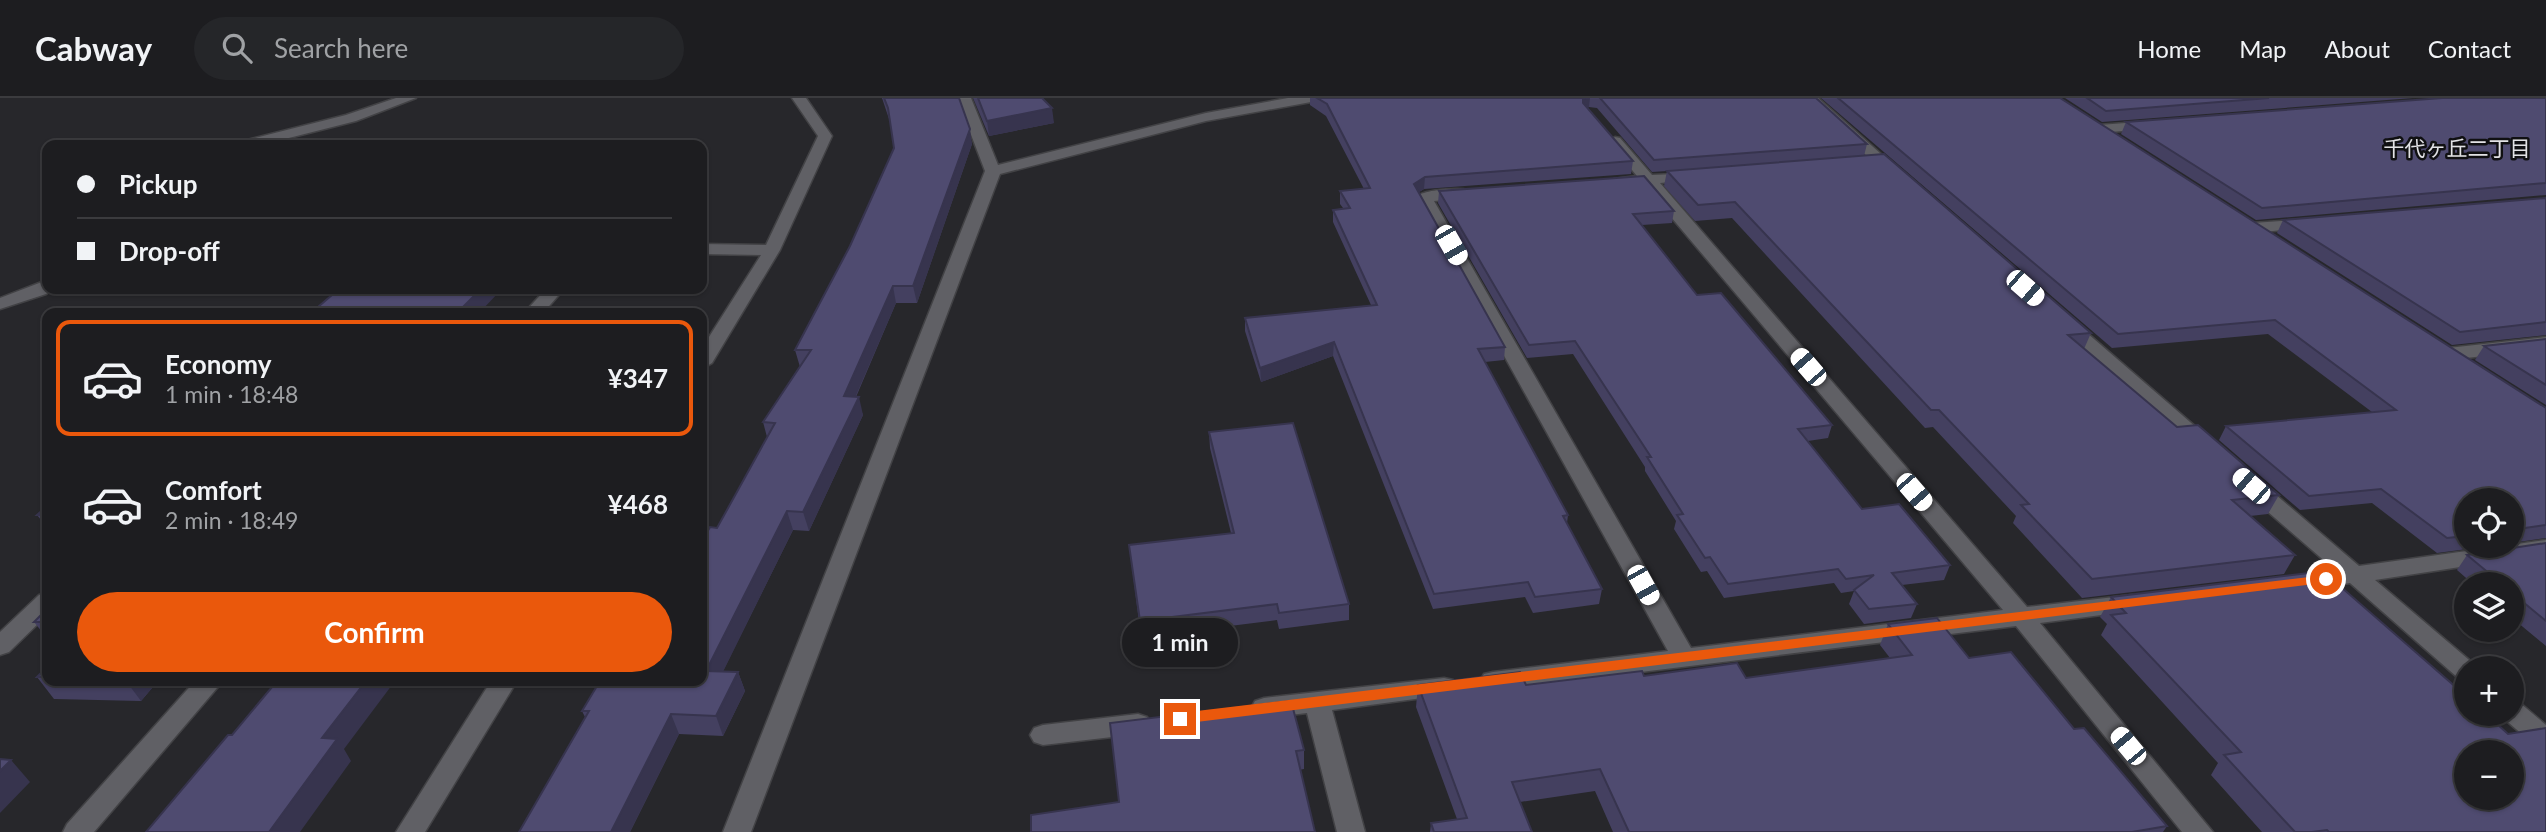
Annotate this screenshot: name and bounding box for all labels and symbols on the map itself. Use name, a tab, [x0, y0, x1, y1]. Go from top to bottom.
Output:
district label: 千代ヶ丘二丁目	[2384, 135, 2531, 160]
car	[1432, 222, 1471, 268]
car	[2003, 266, 2048, 310]
car	[1787, 344, 1830, 390]
car	[2229, 464, 2274, 508]
car	[1893, 469, 1936, 515]
car	[1624, 562, 1663, 608]
route start	[2310, 563, 2342, 595]
callout: 1 min	[1122, 618, 1238, 666]
route end	[1164, 703, 1196, 735]
car	[2107, 723, 2150, 769]

